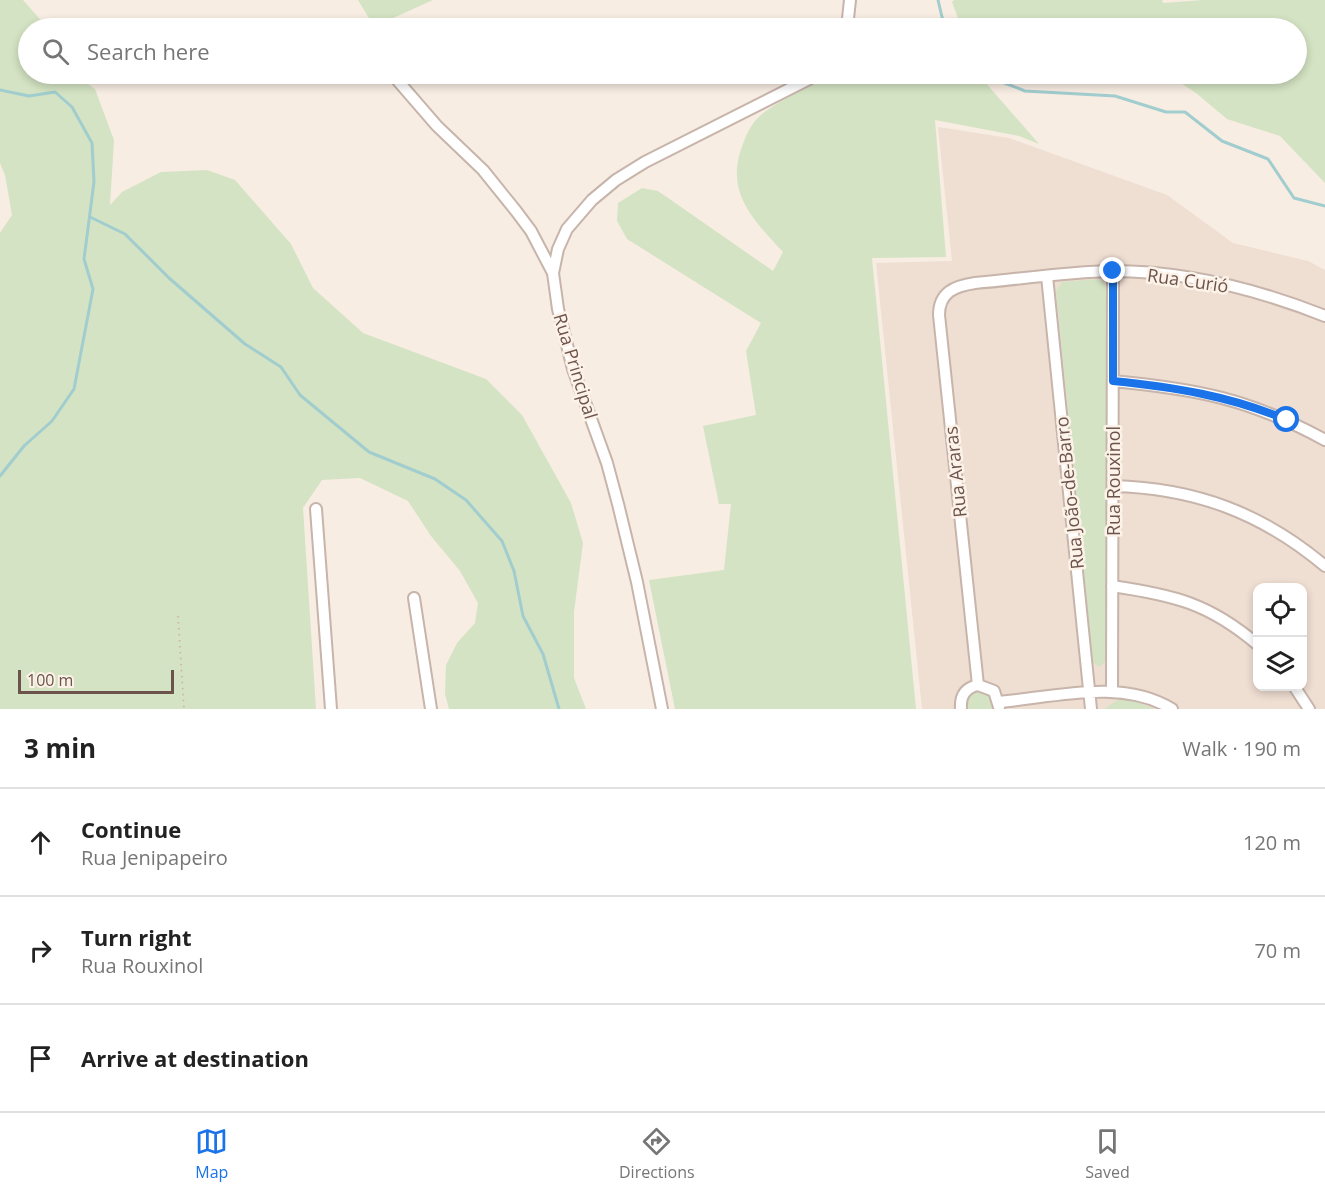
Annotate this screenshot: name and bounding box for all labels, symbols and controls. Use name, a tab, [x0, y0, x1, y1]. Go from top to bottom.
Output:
search box	[18, 18, 1307, 84]
icon: search	[39, 35, 72, 68]
text: Search here	[87, 36, 210, 66]
route end	[1099, 257, 1125, 283]
street label: Rua Curió	[1146, 262, 1230, 298]
street label: Rua Principal	[549, 310, 603, 422]
route start	[1273, 406, 1299, 432]
street label: Rua João-de-Barro	[1049, 416, 1089, 570]
street label: Rua Araras	[938, 425, 972, 519]
street label: Rua Rouxinol	[1101, 426, 1125, 536]
map controls	[1253, 583, 1307, 691]
button: locate	[1253, 583, 1307, 637]
button: layers	[1253, 637, 1307, 691]
scale bar	[18, 667, 174, 694]
text: 100 m	[27, 669, 73, 691]
text: 3 min	[24, 730, 96, 766]
text: Walk · 190 m	[1182, 735, 1301, 762]
text: Continue	[81, 814, 181, 844]
icon: ahead	[24, 826, 57, 859]
text: 120 m	[1243, 829, 1301, 856]
text: Rua Jenipapeiro	[81, 844, 228, 871]
text: Turn right	[81, 922, 192, 952]
icon: right	[24, 934, 57, 967]
text: 70 m	[1254, 937, 1301, 964]
text: Rua Rouxinol	[81, 952, 203, 979]
icon: arrive	[24, 1042, 57, 1075]
text: Arrive at destination	[81, 1043, 309, 1073]
tab: Map	[195, 1125, 228, 1183]
tab: Directions	[619, 1125, 695, 1183]
tab: Saved	[1085, 1125, 1130, 1183]

